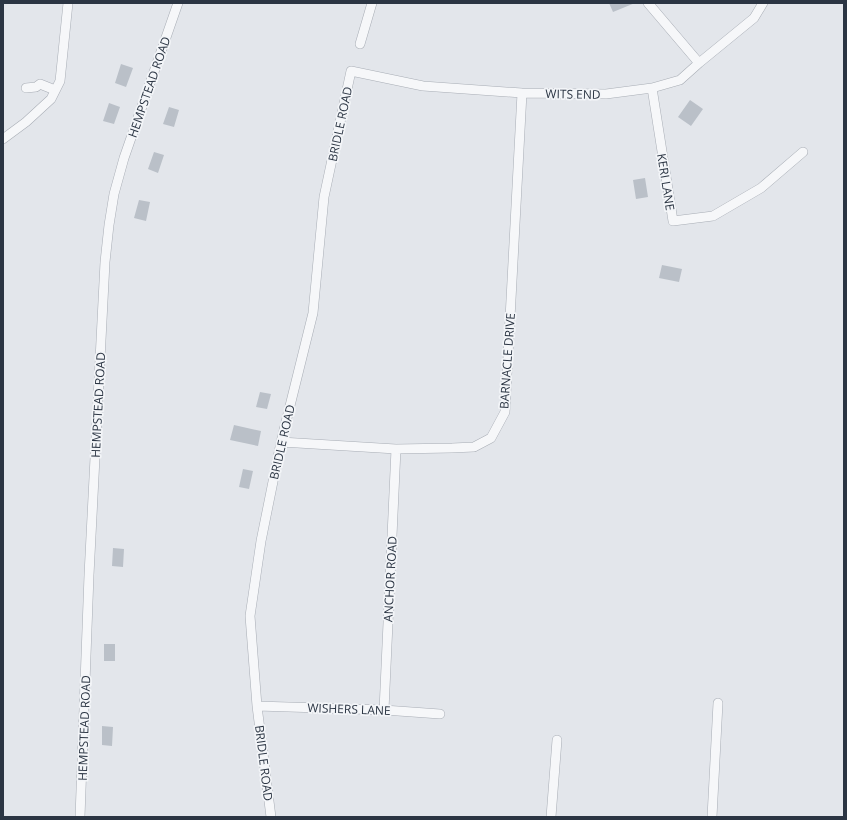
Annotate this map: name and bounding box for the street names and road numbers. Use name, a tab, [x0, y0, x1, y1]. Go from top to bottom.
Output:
street label: HEMPSTEAD ROAD	[124, 34, 174, 140]
street label: BRIDLE ROAD	[324, 85, 356, 163]
street label: WITS END	[545, 85, 601, 103]
street label: KERI LANE	[653, 152, 679, 212]
street label: BARNACLE DRIVE	[495, 312, 519, 410]
street label: HEMPSTEAD ROAD	[87, 352, 109, 458]
street label: BRIDLE ROAD	[265, 403, 299, 481]
street label: ANCHOR ROAD	[379, 536, 401, 622]
street label: HEMPSTEAD ROAD	[74, 675, 94, 781]
street label: WISHERS LANE	[307, 699, 391, 719]
street label: BRIDLE ROAD	[251, 724, 277, 802]

